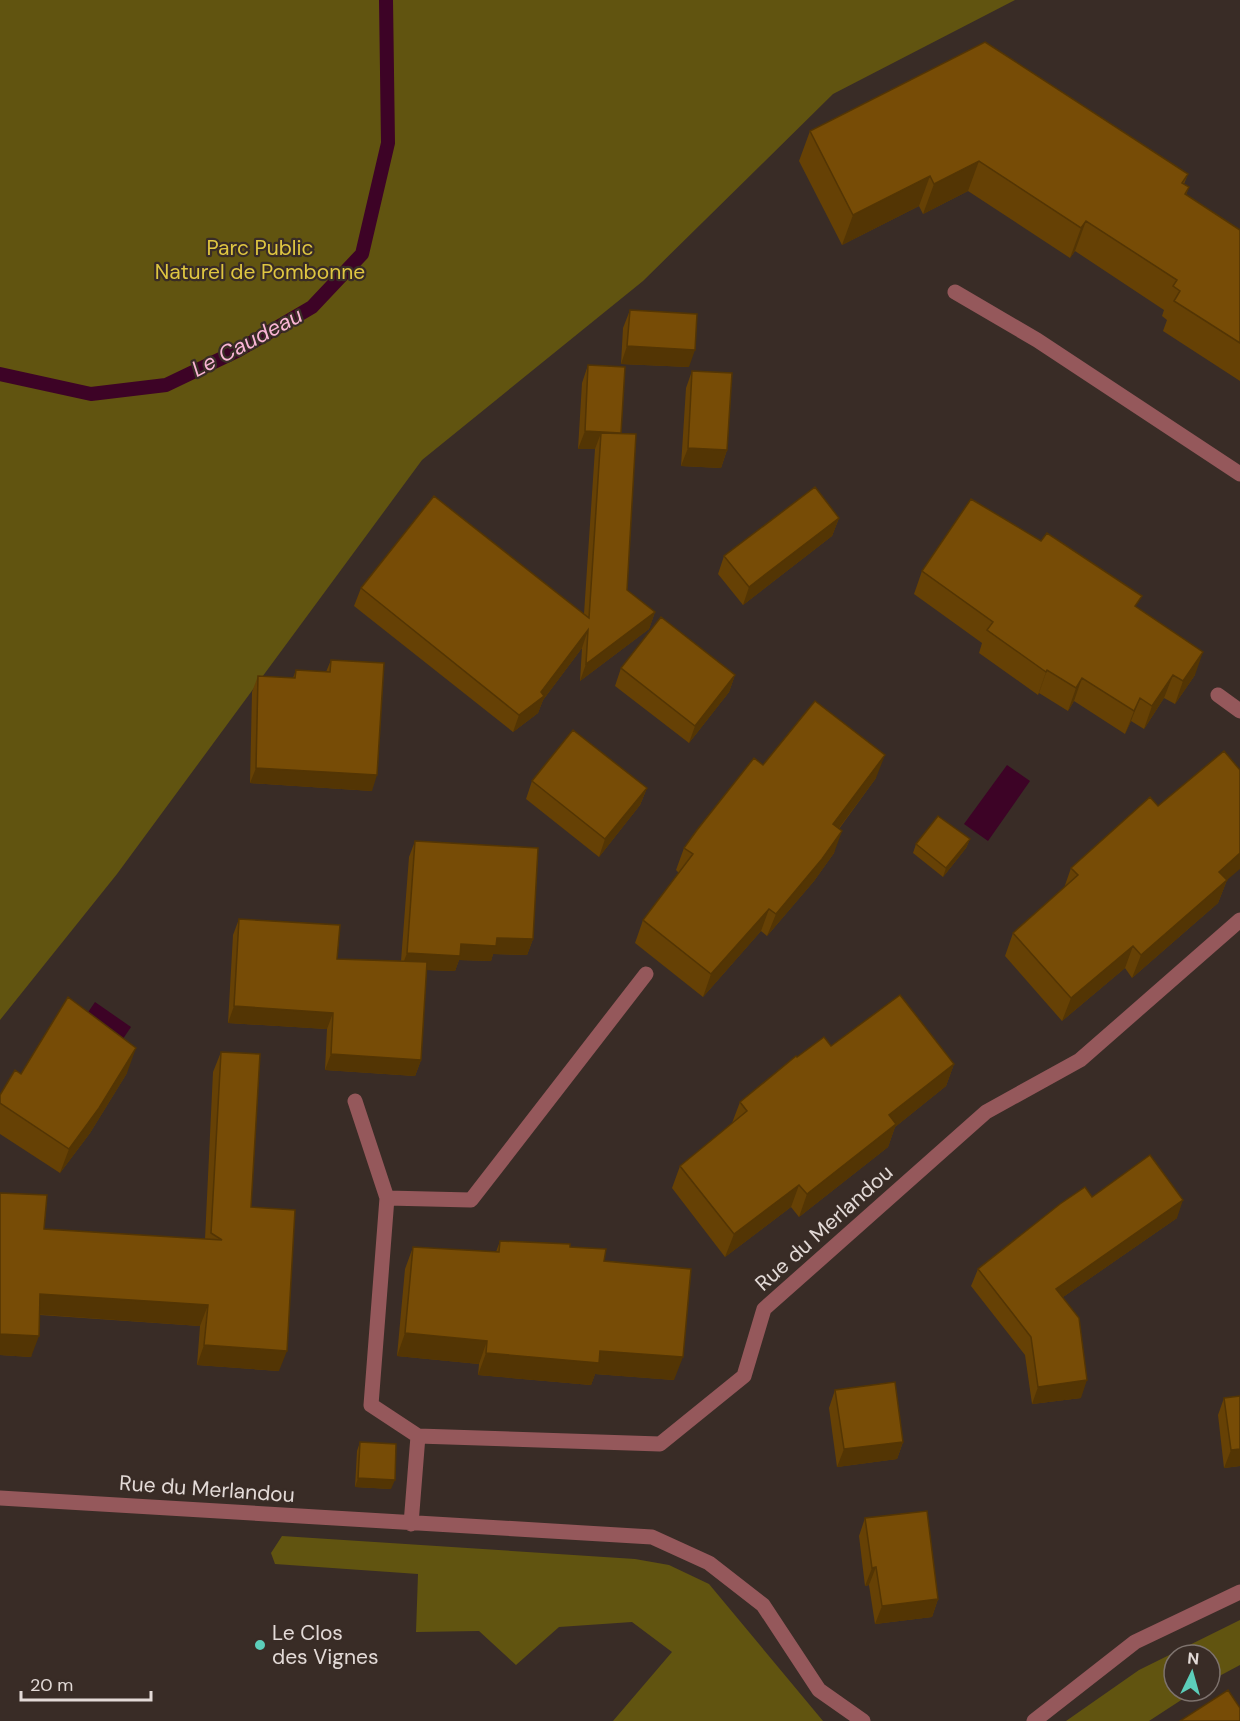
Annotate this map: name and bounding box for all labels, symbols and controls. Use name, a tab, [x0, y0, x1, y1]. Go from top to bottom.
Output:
park label: Parc Public Naturel de Pombonne	[155, 234, 365, 286]
water label: Le Caudeau	[187, 300, 308, 383]
street label: Rue du Merlandou	[749, 1159, 899, 1297]
street label: Rue du Merlandou	[118, 1469, 296, 1509]
place label: Le Clos des Vignes	[272, 1619, 379, 1671]
marker: Le Clos des Vignes	[253, 1638, 267, 1652]
north arrow	[1162, 1643, 1222, 1703]
text: N	[1187, 1648, 1200, 1670]
scale bar	[21, 1664, 152, 1702]
text: 20 m	[30, 1673, 73, 1697]

